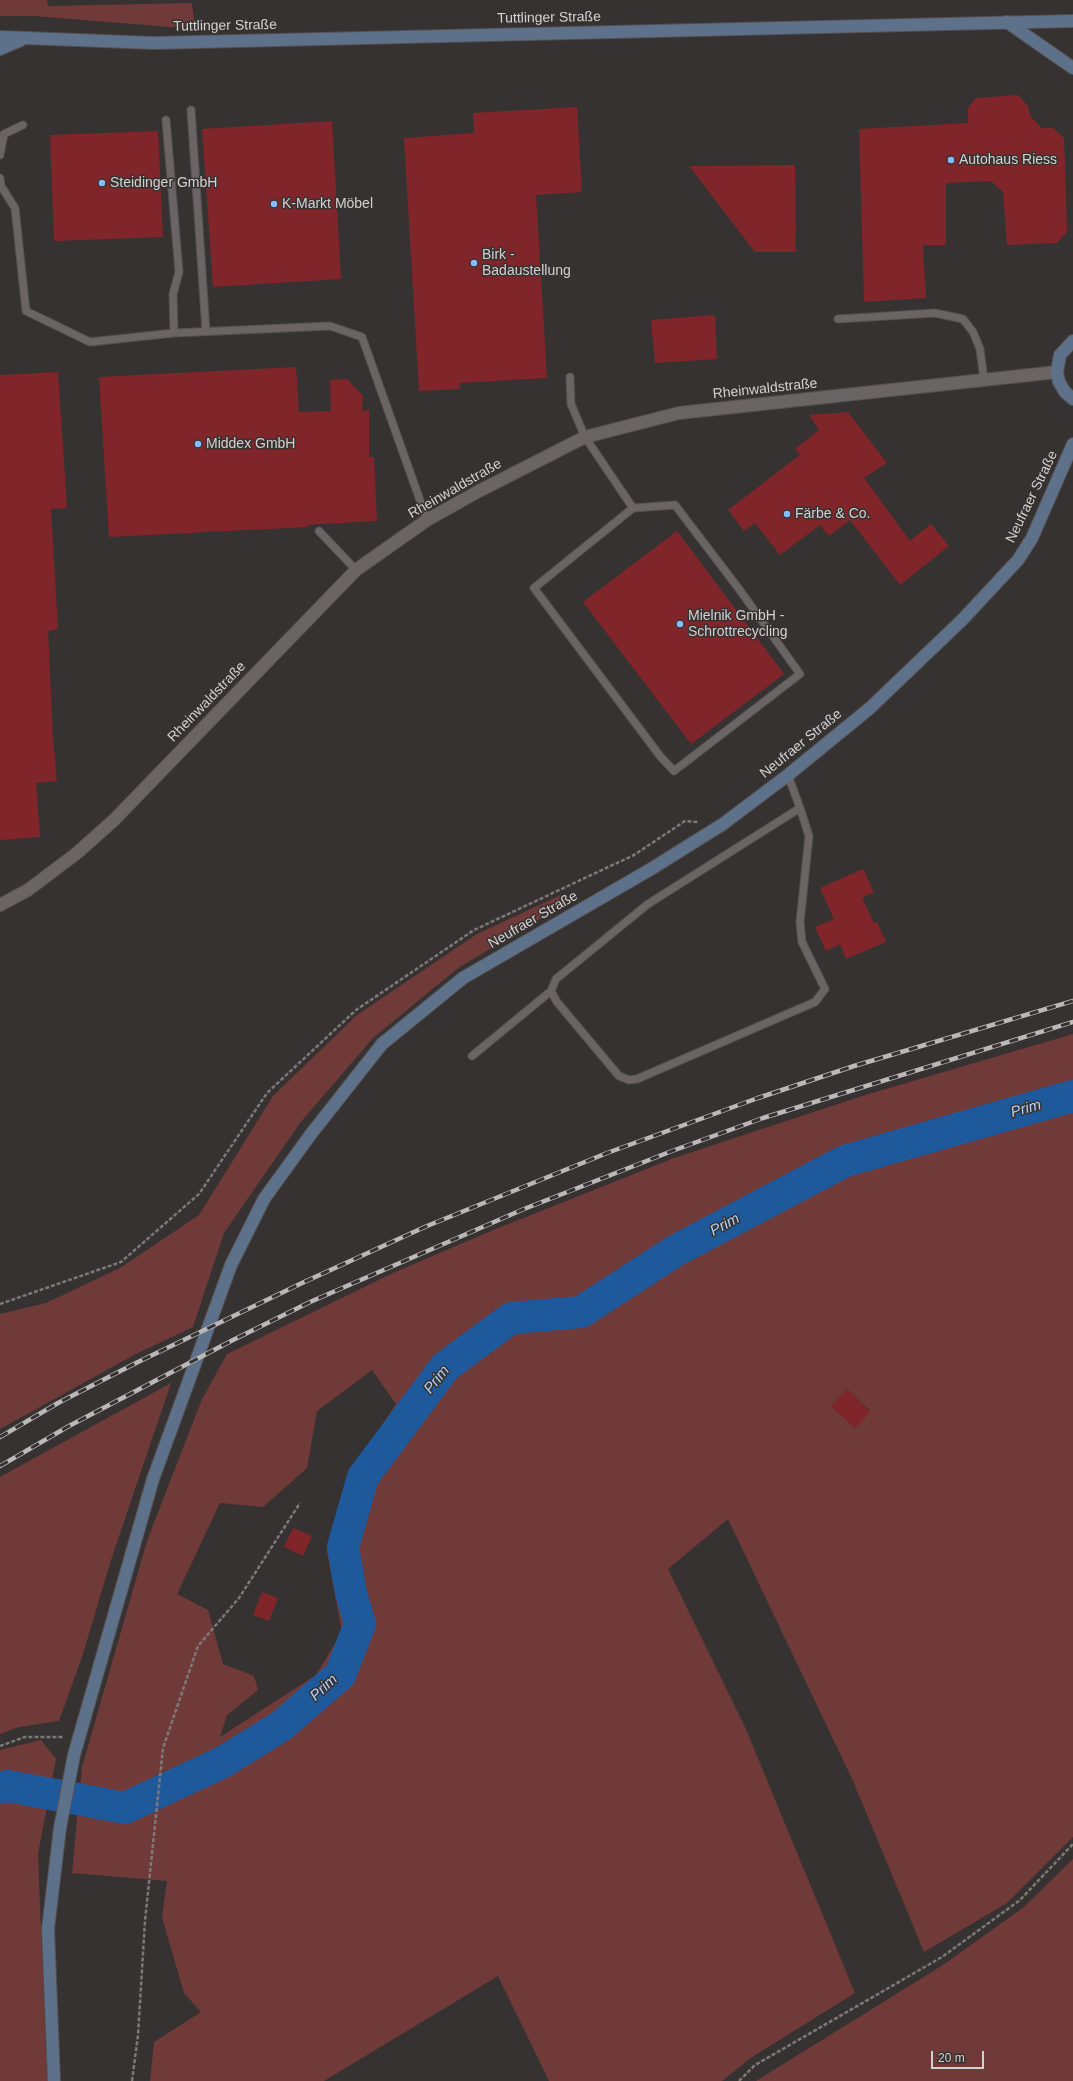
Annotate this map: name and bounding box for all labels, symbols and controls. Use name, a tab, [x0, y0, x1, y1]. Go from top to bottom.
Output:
street label: Tuttlinger Straße	[497, 9, 601, 27]
street label: Tuttlinger Straße	[173, 17, 277, 35]
place label: Autohaus Riess	[959, 152, 1057, 168]
marker: Autohaus Riess	[946, 155, 956, 165]
place label: Steidinger GmbH	[110, 175, 217, 191]
marker: Steidinger GmbH	[97, 178, 107, 188]
place label: K-Markt Möbel	[282, 196, 373, 212]
marker: K-Markt Möbel	[269, 199, 279, 209]
place label: Birk - Badaustellung	[482, 247, 571, 280]
marker: Birk - Badaustellung	[469, 258, 479, 268]
street label: Rheinwaldstraße	[712, 375, 818, 403]
place label: Middex GmbH	[206, 436, 295, 452]
marker: Middex GmbH	[193, 439, 203, 449]
street label: Neufraer Straße	[1002, 448, 1062, 546]
street label: Rheinwaldstraße	[405, 455, 505, 523]
place label: Färbe & Co.	[795, 506, 870, 522]
marker: Färbe & Co.	[782, 509, 792, 519]
place label: Mielnik GmbH - Schrottrecycling	[688, 608, 788, 640]
marker: Mielnik GmbH - Schrottrecycling	[675, 619, 685, 629]
street label: Rheinwaldstraße	[164, 658, 250, 746]
street label: Neufraer Straße	[757, 706, 845, 782]
street label: Neufraer Straße	[485, 888, 581, 952]
water label: Prim	[1009, 1096, 1043, 1122]
water label: Prim	[707, 1210, 743, 1240]
water label: Prim	[420, 1362, 454, 1398]
water label: Prim	[307, 1671, 341, 1705]
scale bar	[933, 2043, 986, 2069]
text: 20 m	[938, 2051, 965, 2065]

